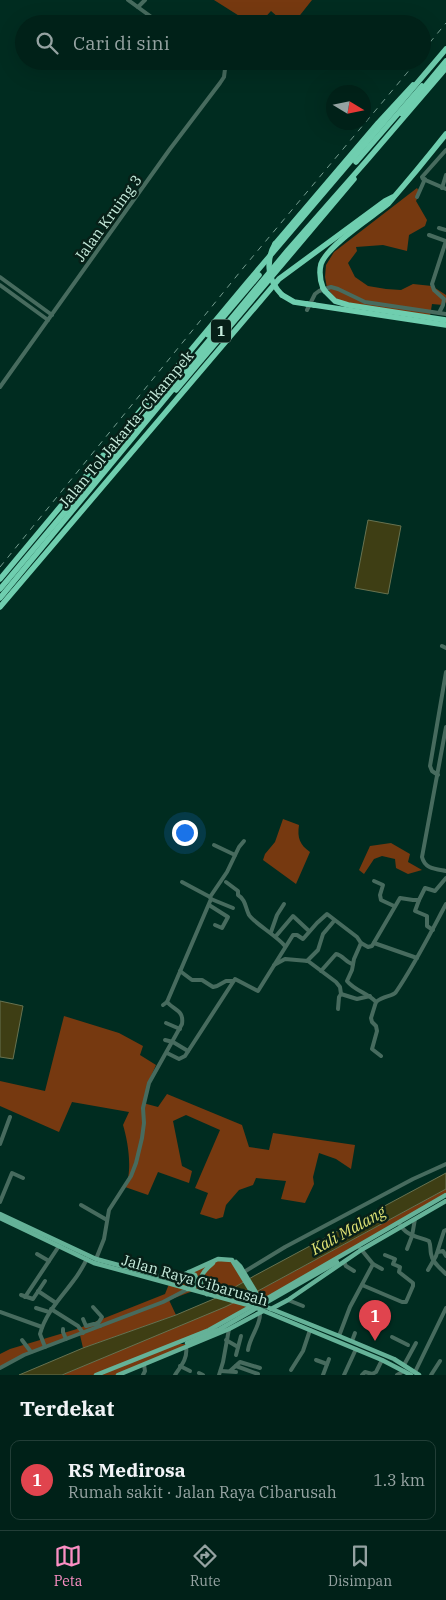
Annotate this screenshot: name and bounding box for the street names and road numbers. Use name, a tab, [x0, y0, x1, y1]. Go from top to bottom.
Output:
street label: Jalan Kruing 3	[70, 171, 146, 265]
road number: 1	[211, 320, 231, 342]
street label: Jalan Tol Jakarta–Cikampek	[55, 346, 198, 511]
street label: Jalan Raya Cibarusah	[120, 1250, 270, 1310]

